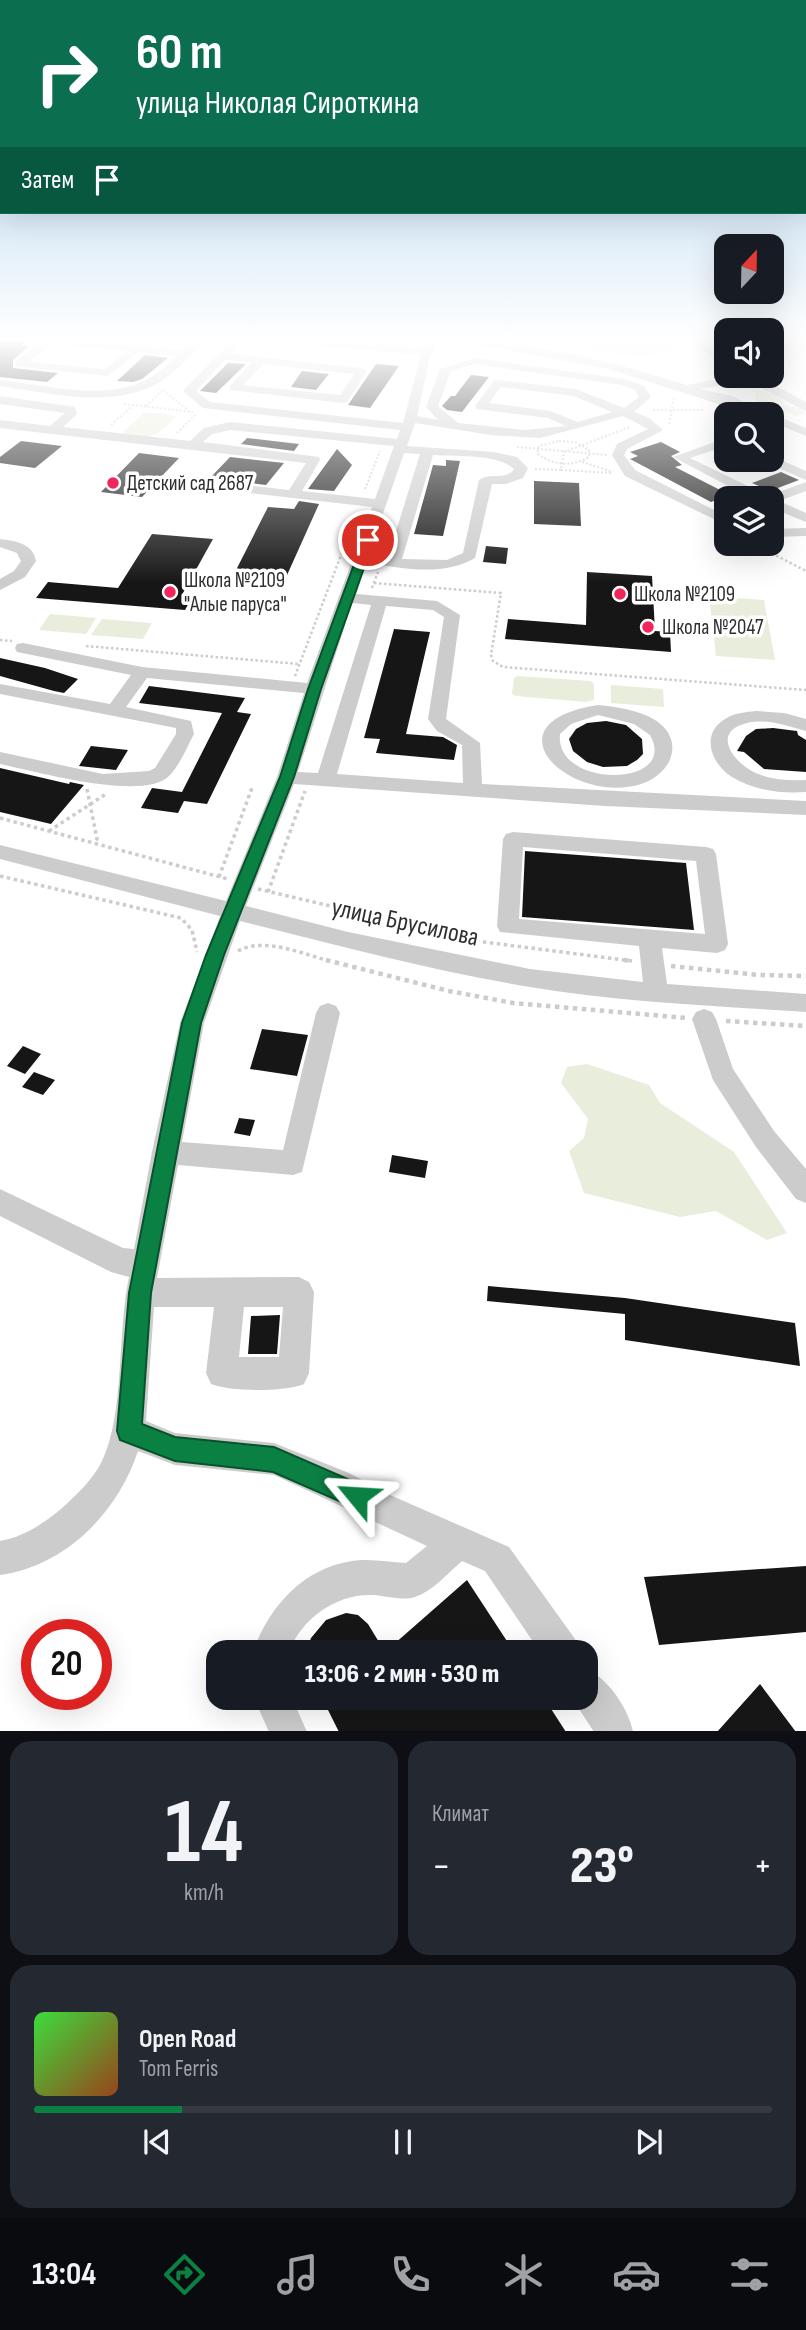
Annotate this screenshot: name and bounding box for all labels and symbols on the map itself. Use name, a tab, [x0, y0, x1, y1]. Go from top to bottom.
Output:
north arrow	[714, 234, 784, 304]
place label: Детский сад 2687	[127, 471, 254, 496]
marker: Детский сад 2687	[105, 475, 121, 491]
pin	[338, 510, 398, 570]
place label: Школа №2109 "Алые паруса"	[184, 568, 287, 617]
place label: Школа №2109	[634, 582, 735, 607]
marker: Школа №2109 "Алые паруса"	[162, 584, 178, 600]
marker: Школа №2109	[612, 586, 628, 602]
place label: Школа №2047	[662, 615, 764, 640]
marker: Школа №2047	[640, 619, 656, 635]
street label: улица Брусилова	[329, 892, 481, 954]
position arrow	[320, 1459, 394, 1533]
speed limit sign: 20	[21, 1619, 112, 1710]

